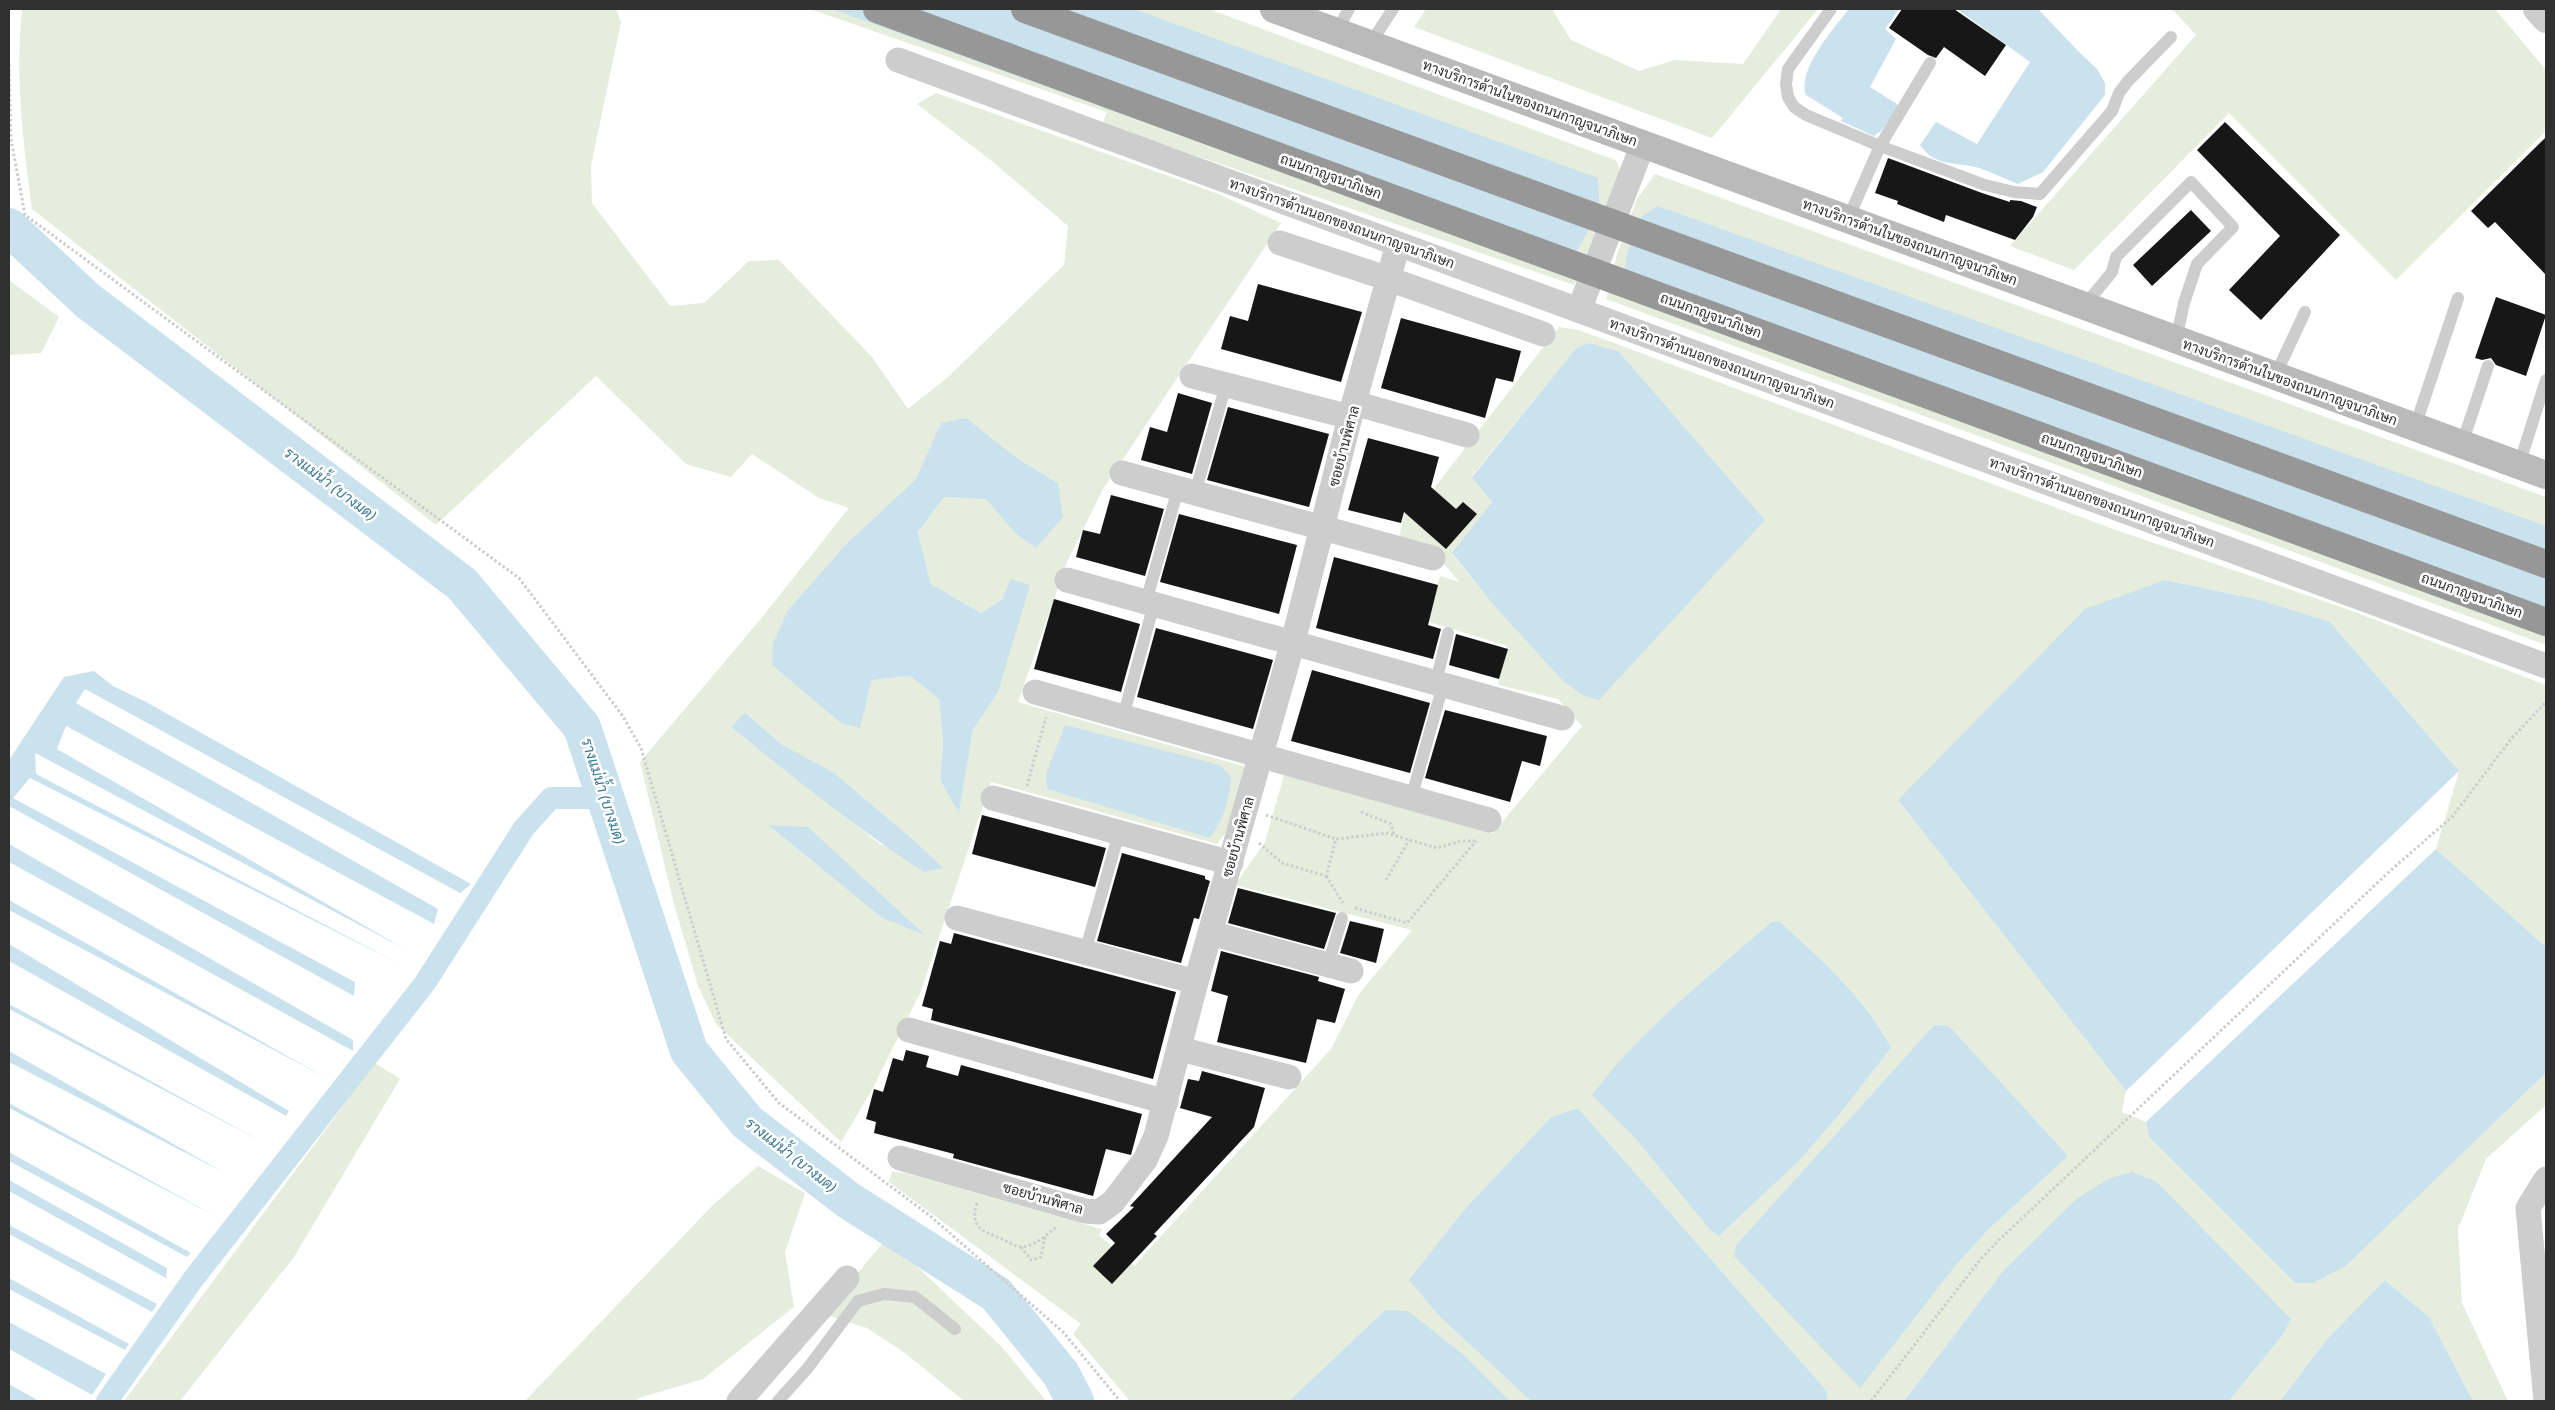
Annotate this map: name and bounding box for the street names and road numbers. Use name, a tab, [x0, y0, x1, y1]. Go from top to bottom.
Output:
street label: ทางบริการด้านในของถนนกาญจนาภิเษก	[1420, 55, 1640, 150]
street label: ถนนกาญจนาภิเษก	[1278, 148, 1384, 203]
street label: ทางบริการด้านนอกของถนนกาญจนาภิเษก	[1227, 173, 1457, 272]
street label: ทางบริการด้านในของถนนกาญจนาภิเษก	[1800, 194, 2020, 289]
street label: ถนนกาญจนาภิเษก	[1658, 287, 1764, 342]
street label: ทางบริการด้านนอกของถนนกาญจนาภิเษก	[1607, 313, 1837, 412]
street label: ทางบริการด้านในของถนนกาญจนาภิเษก	[2180, 334, 2400, 429]
street label: ซอยบ้านพิศาล	[1324, 403, 1363, 488]
street label: ถนนกาญจนาภิเษก	[2039, 427, 2145, 482]
street label: ทางบริการด้านนอกของถนนกาญจนาภิเษก	[1987, 452, 2217, 551]
street label: ถนนกาญจนาภิเษก	[2419, 567, 2525, 622]
street label: ซอยบ้านพิศาล	[1217, 794, 1258, 879]
street label: ซอยบ้านพิศาล	[1001, 1177, 1086, 1218]

